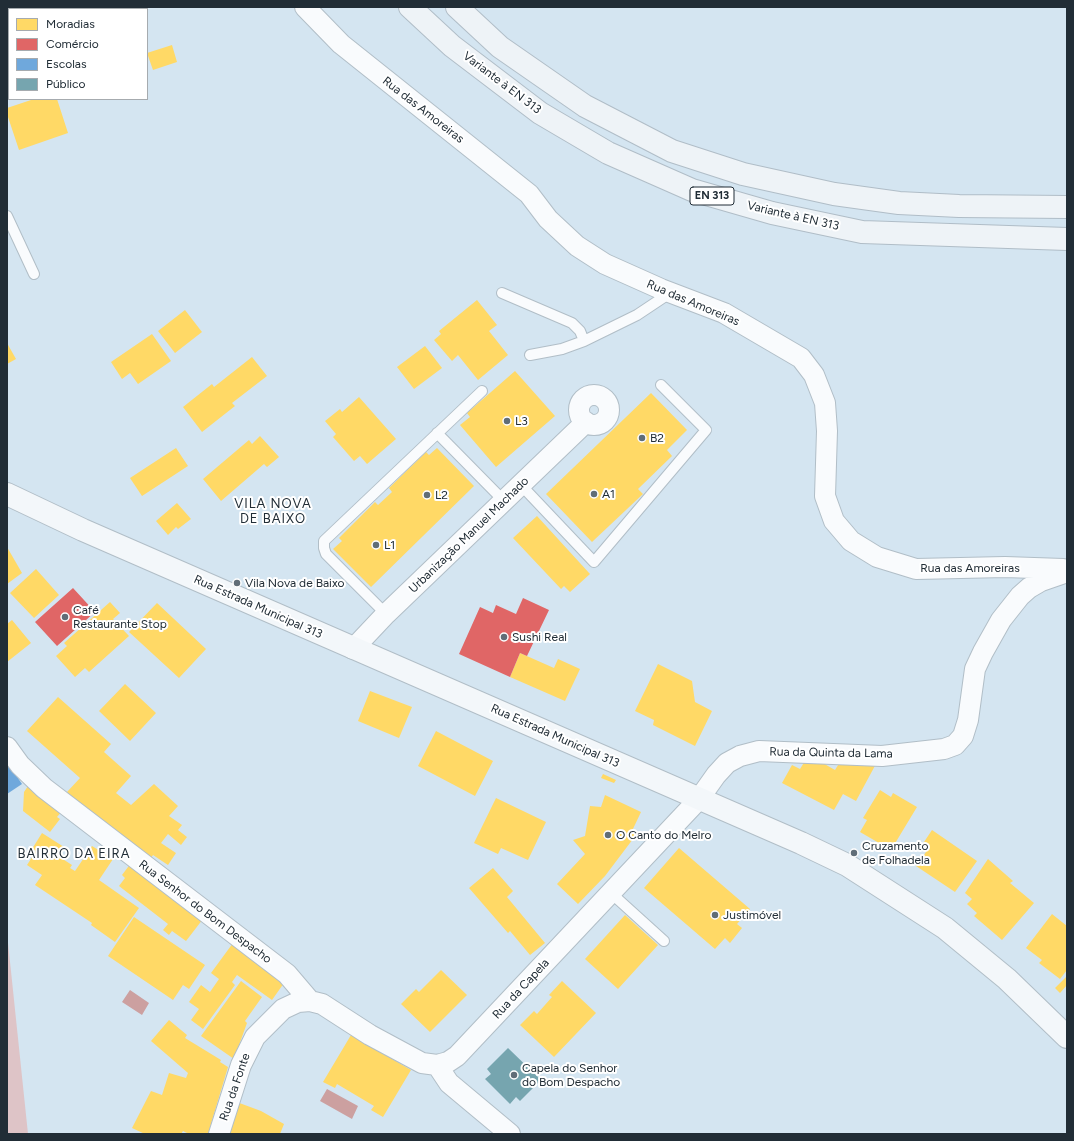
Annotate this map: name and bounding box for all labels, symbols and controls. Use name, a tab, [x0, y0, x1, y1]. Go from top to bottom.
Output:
legend	[8, 8, 148, 100]
text: Moradias	[46, 17, 95, 31]
text: Comércio	[46, 37, 99, 51]
street label: Variante à EN 313	[460, 49, 544, 117]
text: Escolas	[46, 57, 87, 71]
street label: Rua das Amoreiras	[379, 74, 467, 146]
text: Público	[46, 77, 86, 91]
road number: EN 313	[690, 187, 734, 205]
street label: Variante à EN 313	[746, 198, 840, 234]
street label: Rua das Amoreiras	[644, 277, 742, 329]
place label: L3	[515, 414, 528, 428]
marker: L3	[502, 416, 512, 426]
place label: B2	[650, 431, 664, 445]
marker: B2	[637, 433, 647, 443]
street label: Urbanização Manuel Machado	[406, 474, 532, 596]
place label: A1	[602, 487, 615, 501]
place label: L2	[435, 488, 448, 502]
marker: A1	[589, 489, 599, 499]
marker: L2	[422, 490, 432, 500]
district label: VILA NOVA DE BAIXO	[234, 496, 312, 527]
place label: L1	[384, 538, 395, 552]
marker: L1	[371, 540, 381, 550]
street label: Rua das Amoreiras	[920, 561, 1020, 575]
street label: Rua Estrada Municipal 313	[191, 572, 325, 642]
place label: Vila Nova de Baixo	[245, 576, 344, 590]
marker: Vila Nova de Baixo	[232, 578, 242, 588]
place label: Café Restaurante Stop	[73, 603, 167, 631]
marker: Café Restaurante Stop	[60, 612, 70, 622]
place label: Sushi Real	[512, 630, 567, 644]
marker: Sushi Real	[499, 632, 509, 642]
street label: Rua Estrada Municipal 313	[488, 701, 622, 771]
street label: Rua da Quinta da Lama	[769, 745, 893, 761]
place label: O Canto do Melro	[616, 828, 711, 842]
marker: O Canto do Melro	[603, 830, 613, 840]
place label: Cruzamento de Folhadela	[862, 839, 930, 867]
district label: BAIRRO DA EIRA	[18, 846, 130, 862]
marker: Cruzamento de Folhadela	[849, 848, 859, 858]
street label: Rua Senhor do Bom Despacho	[136, 857, 274, 967]
place label: Justimóvel	[723, 908, 781, 922]
marker: Justimóvel	[710, 910, 720, 920]
street label: Rua da Capela	[490, 956, 552, 1022]
street label: Rua da Fonte	[217, 1051, 253, 1123]
place label: Capela do Senhor do Bom Despacho	[522, 1061, 620, 1089]
marker: Capela do Senhor do Bom Despacho	[509, 1070, 519, 1080]

